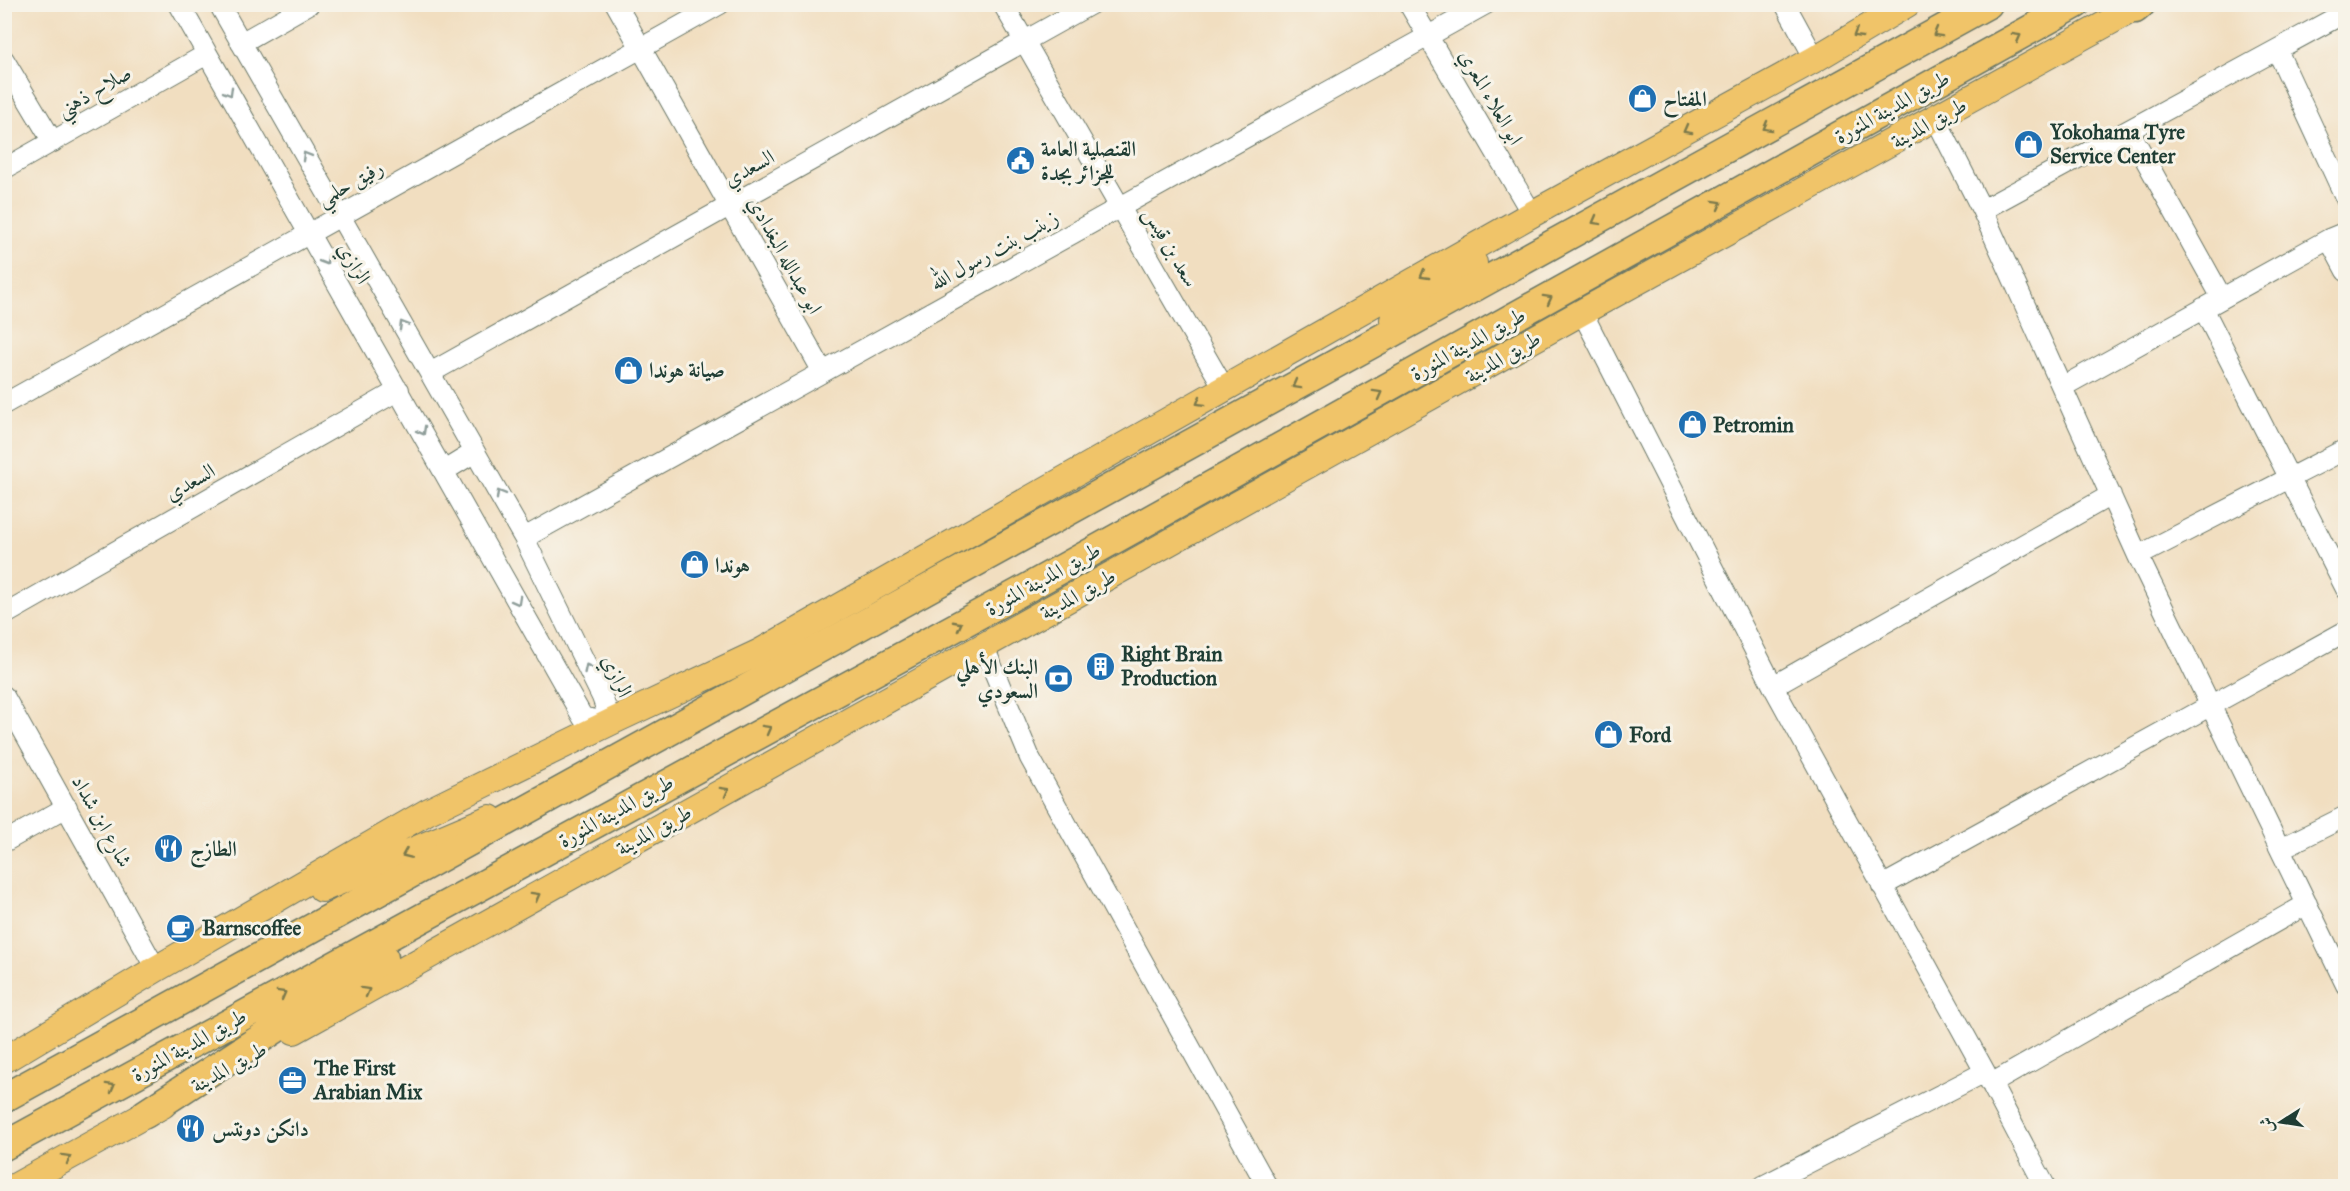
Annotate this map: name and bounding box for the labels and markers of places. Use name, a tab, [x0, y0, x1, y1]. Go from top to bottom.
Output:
shop icon: المفتاح	[1626, 83, 1658, 115]
place label: المفتاح	[1663, 86, 1707, 118]
place label: Yokohama Tyre Service Center	[2049, 119, 2185, 169]
shop icon: Yokohama Tyre Service Center	[2013, 128, 2045, 160]
place label: القنصلية العامة للجزائر بجدة	[1041, 136, 1136, 187]
public building icon: القنصلية العامة للجزائر بجدة	[1004, 145, 1036, 177]
shop icon: صيانة هوندا	[612, 354, 644, 386]
place label: صيانة هوندا	[649, 357, 725, 383]
shop icon: Petromin	[1676, 409, 1708, 441]
place label: Petromin	[1713, 412, 1795, 438]
shop icon: هوندا	[678, 549, 710, 581]
place label: هوندا	[715, 552, 750, 578]
place label: Right Brain Production	[1121, 641, 1223, 691]
building icon: Right Brain Production	[1084, 650, 1116, 682]
place label: البنك الأهلي السعودي	[955, 651, 1038, 708]
bank icon: البنك الأهلي السعودي	[1043, 663, 1075, 695]
shop icon: Ford	[1592, 719, 1624, 751]
place label: Ford	[1629, 722, 1672, 748]
restaurant icon: الطازج	[153, 833, 185, 865]
place label: الطازج	[190, 836, 237, 868]
cafe icon: Barnscoffee	[165, 912, 197, 944]
place label: Barnscoffee	[202, 915, 302, 941]
place label: The First Arabian Mix	[312, 1055, 423, 1105]
office icon: The First Arabian Mix	[277, 1064, 309, 1096]
restaurant icon: دانكن دونتس	[175, 1113, 207, 1145]
place label: دانكن دونتس	[212, 1116, 309, 1143]

